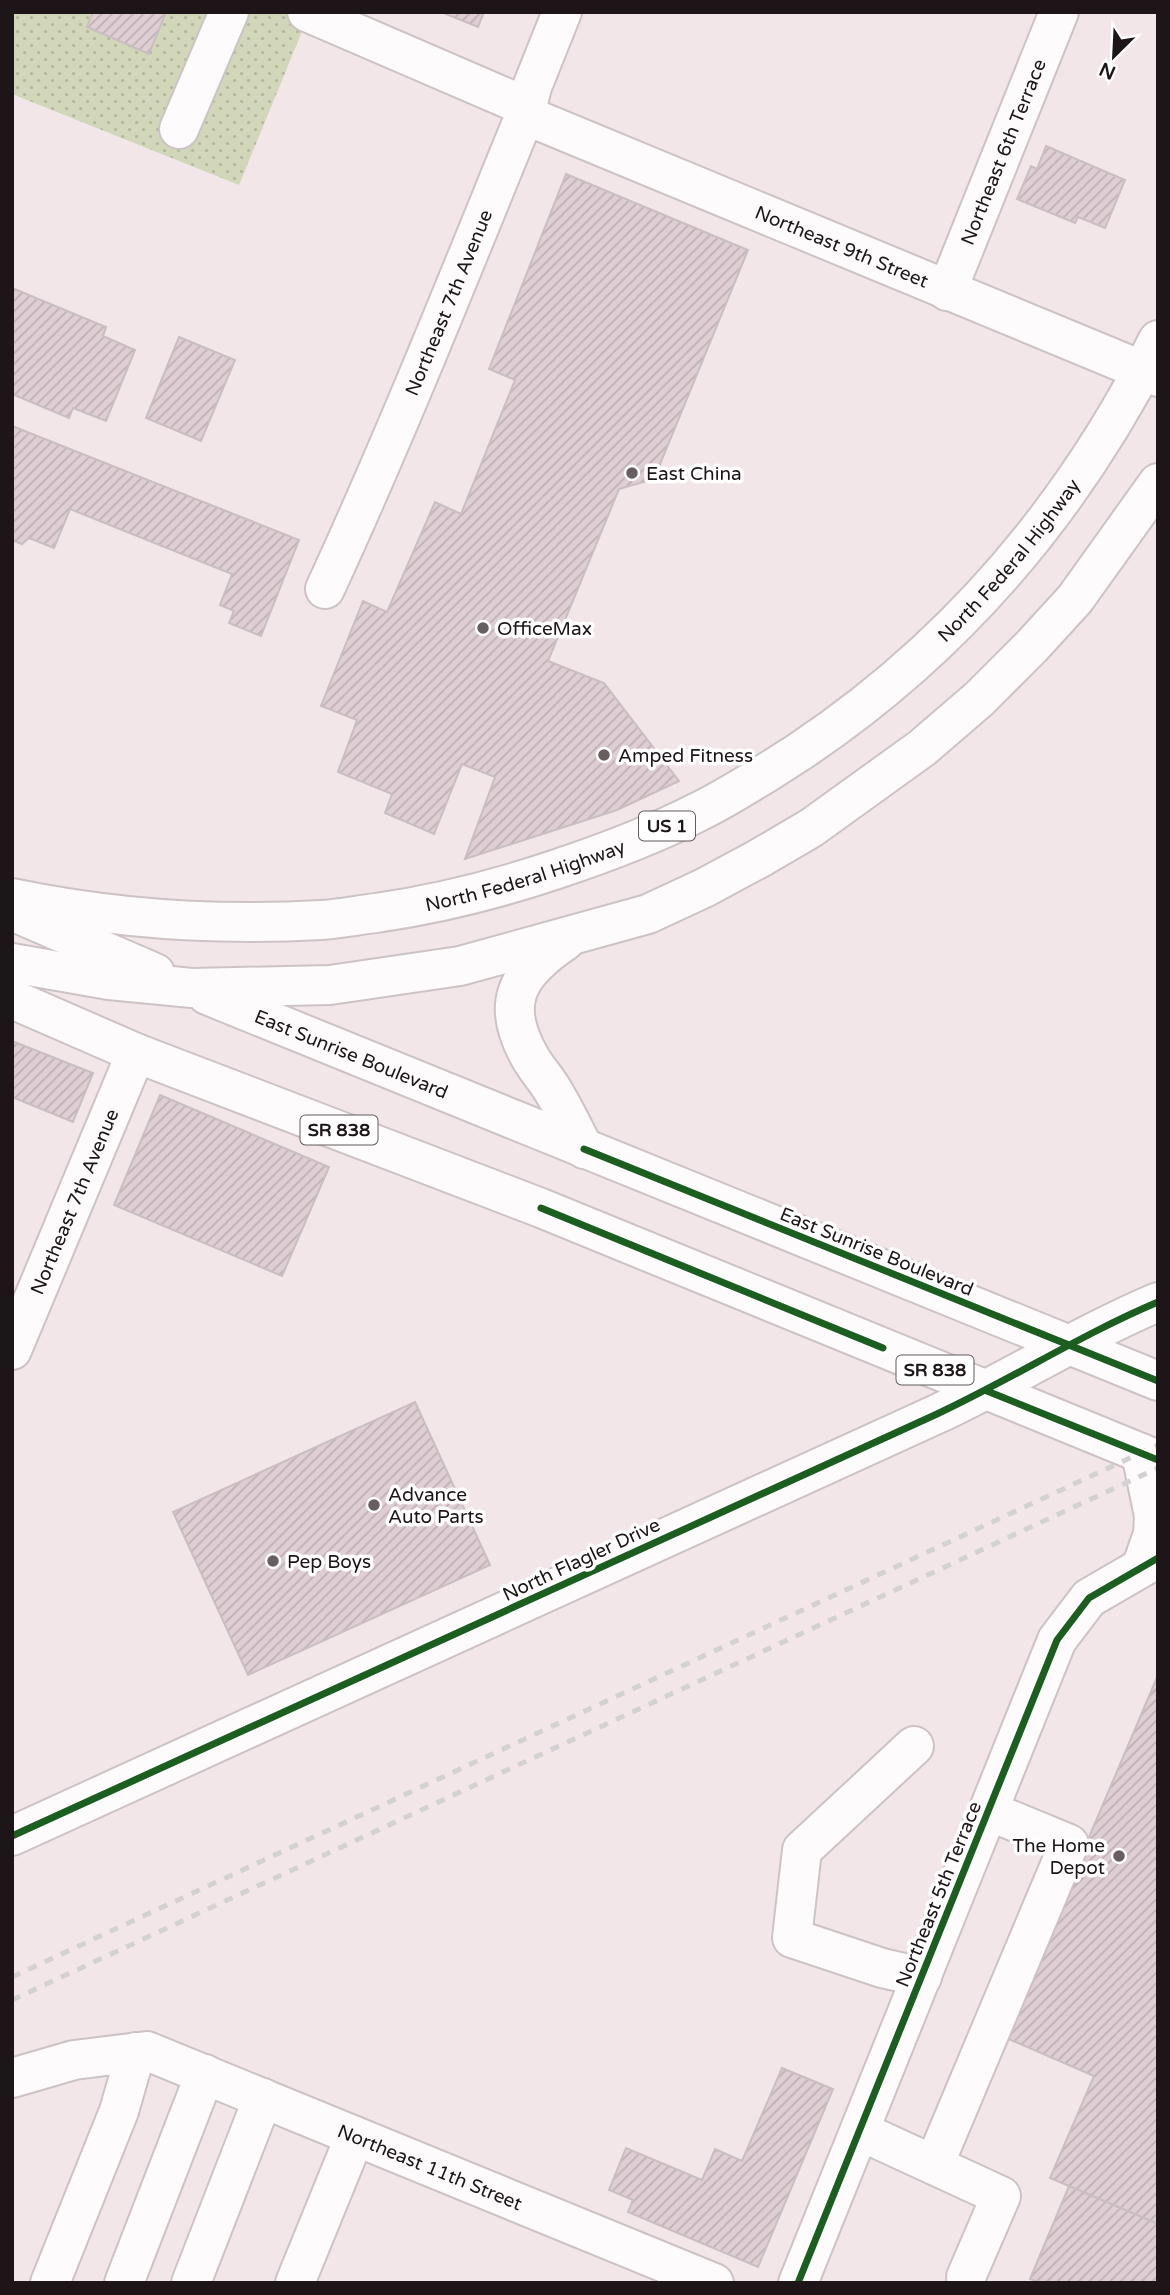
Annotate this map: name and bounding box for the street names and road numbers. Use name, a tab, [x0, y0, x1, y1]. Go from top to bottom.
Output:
street label: Northeast 6th Terrace	[957, 56, 1051, 248]
street label: Northeast 9th Street	[752, 201, 931, 293]
street label: Northeast 7th Avenue	[401, 207, 497, 399]
street label: North Federal Highway	[934, 475, 1085, 647]
road number: US 1	[639, 812, 695, 840]
street label: North Federal Highway	[423, 836, 628, 916]
street label: East Sunrise Boulevard	[251, 1006, 451, 1104]
street label: Northeast 7th Avenue	[26, 1106, 123, 1298]
road number: SR 838	[300, 1115, 378, 1144]
street label: East Sunrise Boulevard	[777, 1203, 977, 1301]
road number: SR 838	[897, 1356, 974, 1385]
street label: North Flagler Drive	[499, 1514, 664, 1606]
street label: Northeast 5th Terrace	[892, 1798, 986, 1990]
street label: Northeast 11th Street	[334, 2120, 525, 2215]

